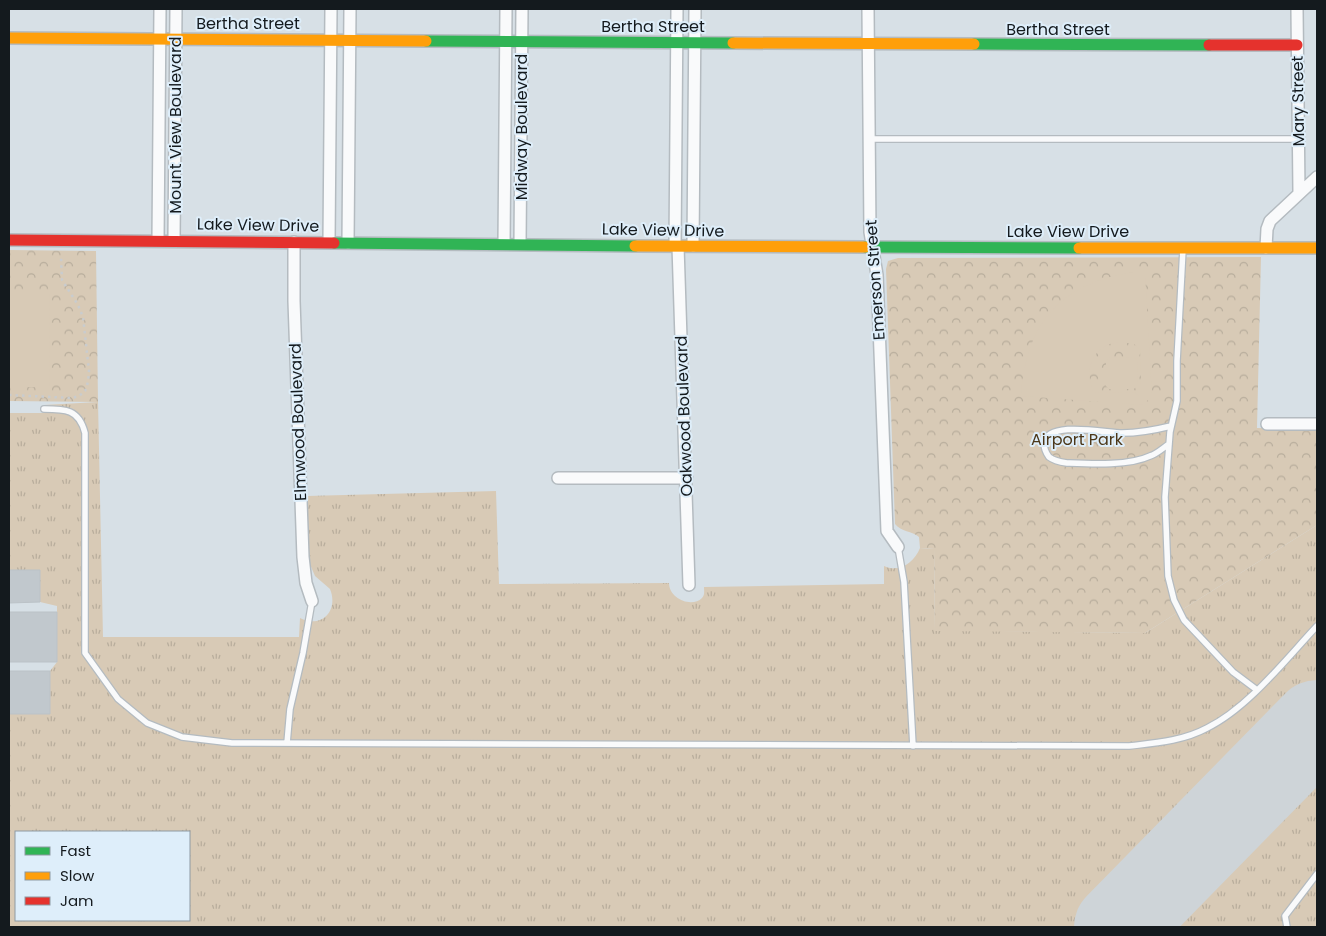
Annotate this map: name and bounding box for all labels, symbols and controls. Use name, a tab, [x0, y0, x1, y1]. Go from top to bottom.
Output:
street label: Bertha Street	[196, 12, 300, 35]
street label: Bertha Street	[601, 15, 705, 38]
street label: Bertha Street	[1006, 18, 1110, 41]
street label: Mount View Boulevard	[164, 36, 187, 214]
street label: Midway Boulevard	[510, 54, 533, 200]
street label: Mary Street	[1286, 55, 1310, 147]
street label: Lake View Drive	[197, 212, 319, 238]
street label: Lake View Drive	[602, 217, 724, 243]
street label: Emerson Street	[859, 219, 891, 341]
street label: Lake View Drive	[1007, 220, 1129, 243]
street label: Oakwood Boulevard	[670, 335, 698, 497]
street label: Elmwood Boulevard	[284, 343, 312, 501]
park label: Airport Park	[1031, 428, 1124, 451]
legend	[15, 831, 190, 921]
text: Fast	[60, 840, 91, 861]
text: Slow	[60, 865, 95, 886]
text: Jam	[60, 890, 94, 911]

